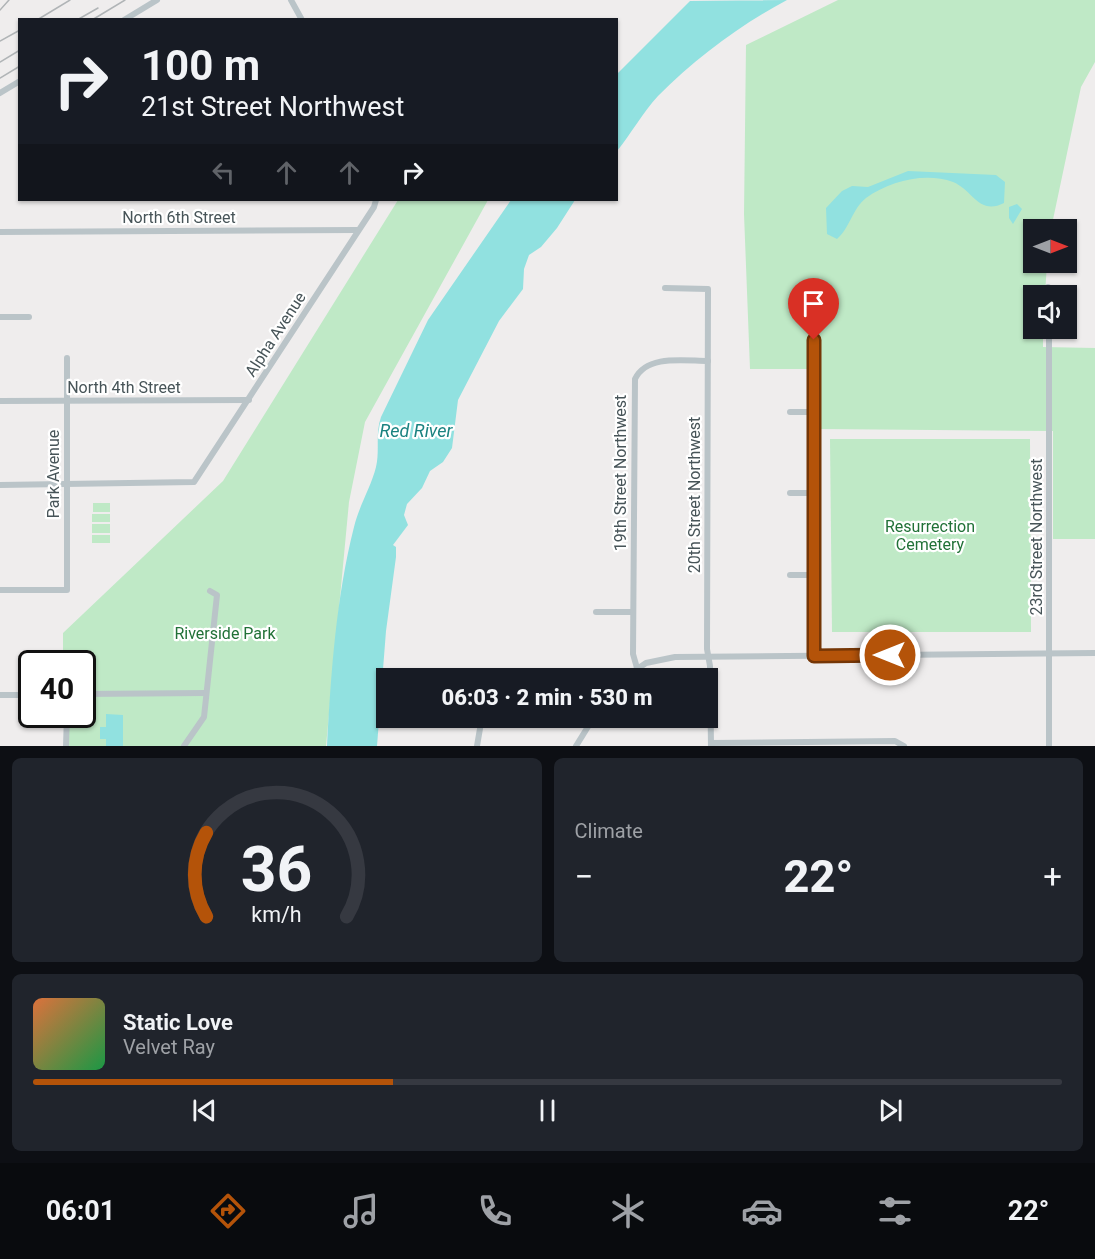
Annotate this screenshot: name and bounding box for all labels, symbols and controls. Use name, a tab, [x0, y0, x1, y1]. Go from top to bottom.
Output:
text: 100 m	[141, 41, 260, 90]
icon: right	[42, 42, 120, 120]
text: 21st Street Northwest	[141, 91, 404, 123]
icon: left	[207, 156, 240, 189]
icon: ahead	[270, 156, 303, 189]
icon: ahead	[333, 156, 366, 189]
icon: right	[396, 156, 429, 189]
street label: North 6th Street	[122, 208, 236, 227]
north arrow	[1023, 219, 1077, 273]
map controls	[1023, 219, 1077, 339]
pin	[788, 278, 839, 340]
button: sound	[1023, 285, 1077, 339]
icon: arrive	[797, 287, 830, 320]
street label: Alpha Avenue	[241, 288, 310, 380]
street label: North 4th Street	[67, 378, 181, 397]
street label: 19th Street Northwest	[611, 395, 630, 551]
street label: 20th Street Northwest	[685, 417, 704, 573]
water label: Red River	[380, 420, 453, 441]
street label: Park Avenue	[44, 430, 63, 518]
street label: 23rd Street Northwest	[1027, 459, 1046, 615]
park label: Resurrection Cemetery	[885, 517, 975, 554]
position arrow	[858, 623, 922, 687]
park label: Riverside Park	[174, 624, 276, 643]
speed limit sign: 40	[18, 650, 96, 728]
text: 06:03 · 2 min · 530 m	[442, 685, 652, 710]
text: Climate	[575, 819, 643, 843]
text: 36	[241, 833, 313, 906]
text: 22°	[784, 850, 853, 903]
text: −	[575, 857, 593, 896]
text: +	[1043, 857, 1062, 896]
text: km/h	[252, 902, 302, 927]
text: Static Love	[123, 1010, 233, 1035]
text: Velvet Ray	[123, 1035, 215, 1059]
icon: previous	[188, 1094, 221, 1127]
icon: pause	[531, 1094, 564, 1127]
icon: next	[874, 1094, 907, 1127]
icon: directions	[207, 1190, 249, 1232]
icon: music	[340, 1190, 382, 1232]
icon: phone	[474, 1190, 516, 1232]
icon: climate	[607, 1190, 649, 1232]
icon: car	[741, 1190, 783, 1232]
icon: filters	[874, 1190, 916, 1232]
text: 06:01	[46, 1195, 115, 1227]
text: 22°	[1008, 1195, 1049, 1227]

